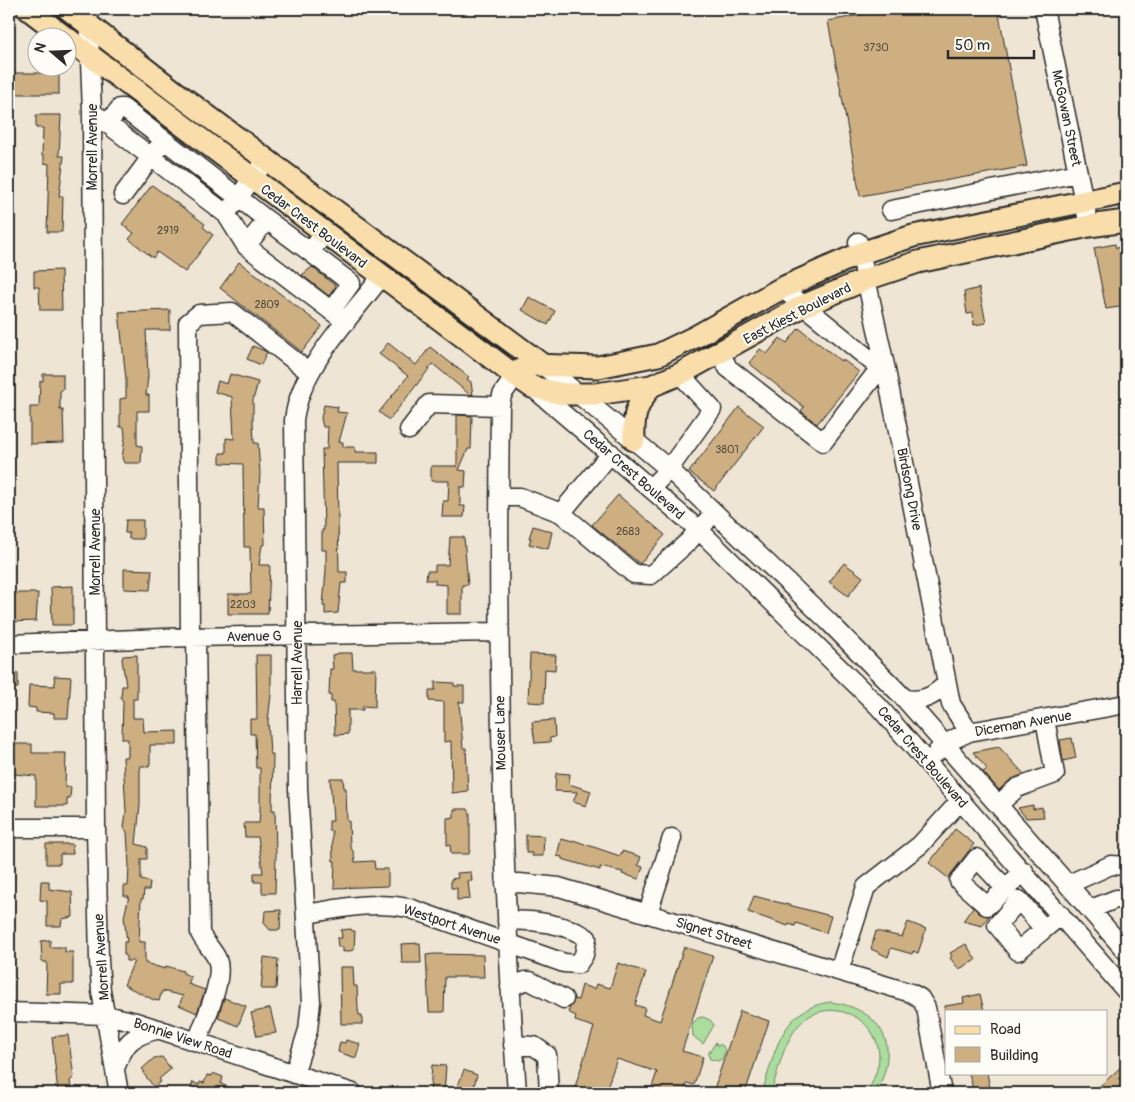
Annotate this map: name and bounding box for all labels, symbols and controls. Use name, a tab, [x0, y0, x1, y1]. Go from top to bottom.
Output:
north arrow	[28, 28, 78, 78]
scale bar	[948, 28, 1034, 60]
text: 50 m	[955, 36, 990, 55]
text: N	[31, 41, 50, 55]
house number: 3730	[863, 41, 889, 54]
street label: McGowan Street	[1048, 68, 1085, 168]
street label: Morrell Avenue	[84, 103, 101, 190]
street label: Cedar Crest Boulevard	[257, 181, 371, 272]
house number: 2919	[157, 224, 179, 237]
street label: East Kiest Boulevard	[741, 279, 854, 348]
house number: 2809	[255, 298, 280, 311]
street label: Cedar Crest Boulevard	[579, 426, 688, 523]
house number: 3801	[715, 443, 739, 456]
street label: Birdsong Drive	[893, 446, 926, 532]
street label: Morrell Avenue	[87, 508, 104, 595]
house number: 2683	[616, 525, 640, 538]
house number: 2203	[230, 598, 256, 611]
street label: Harrell Avenue	[289, 621, 306, 705]
street label: Avenue G	[226, 628, 282, 645]
street label: Mouser Lane	[491, 695, 510, 770]
street label: Cedar Crest Boulevard	[874, 703, 972, 812]
street label: Diceman Avenue	[974, 707, 1073, 740]
street label: Westport Avenue	[401, 901, 503, 948]
street label: Morrell Avenue	[90, 913, 113, 1001]
street label: Signet Street	[674, 914, 755, 953]
legend	[945, 1010, 1108, 1074]
street label: Bonnie View Road	[131, 1015, 235, 1062]
text: Road	[990, 1020, 1021, 1039]
text: Building	[990, 1046, 1038, 1065]

